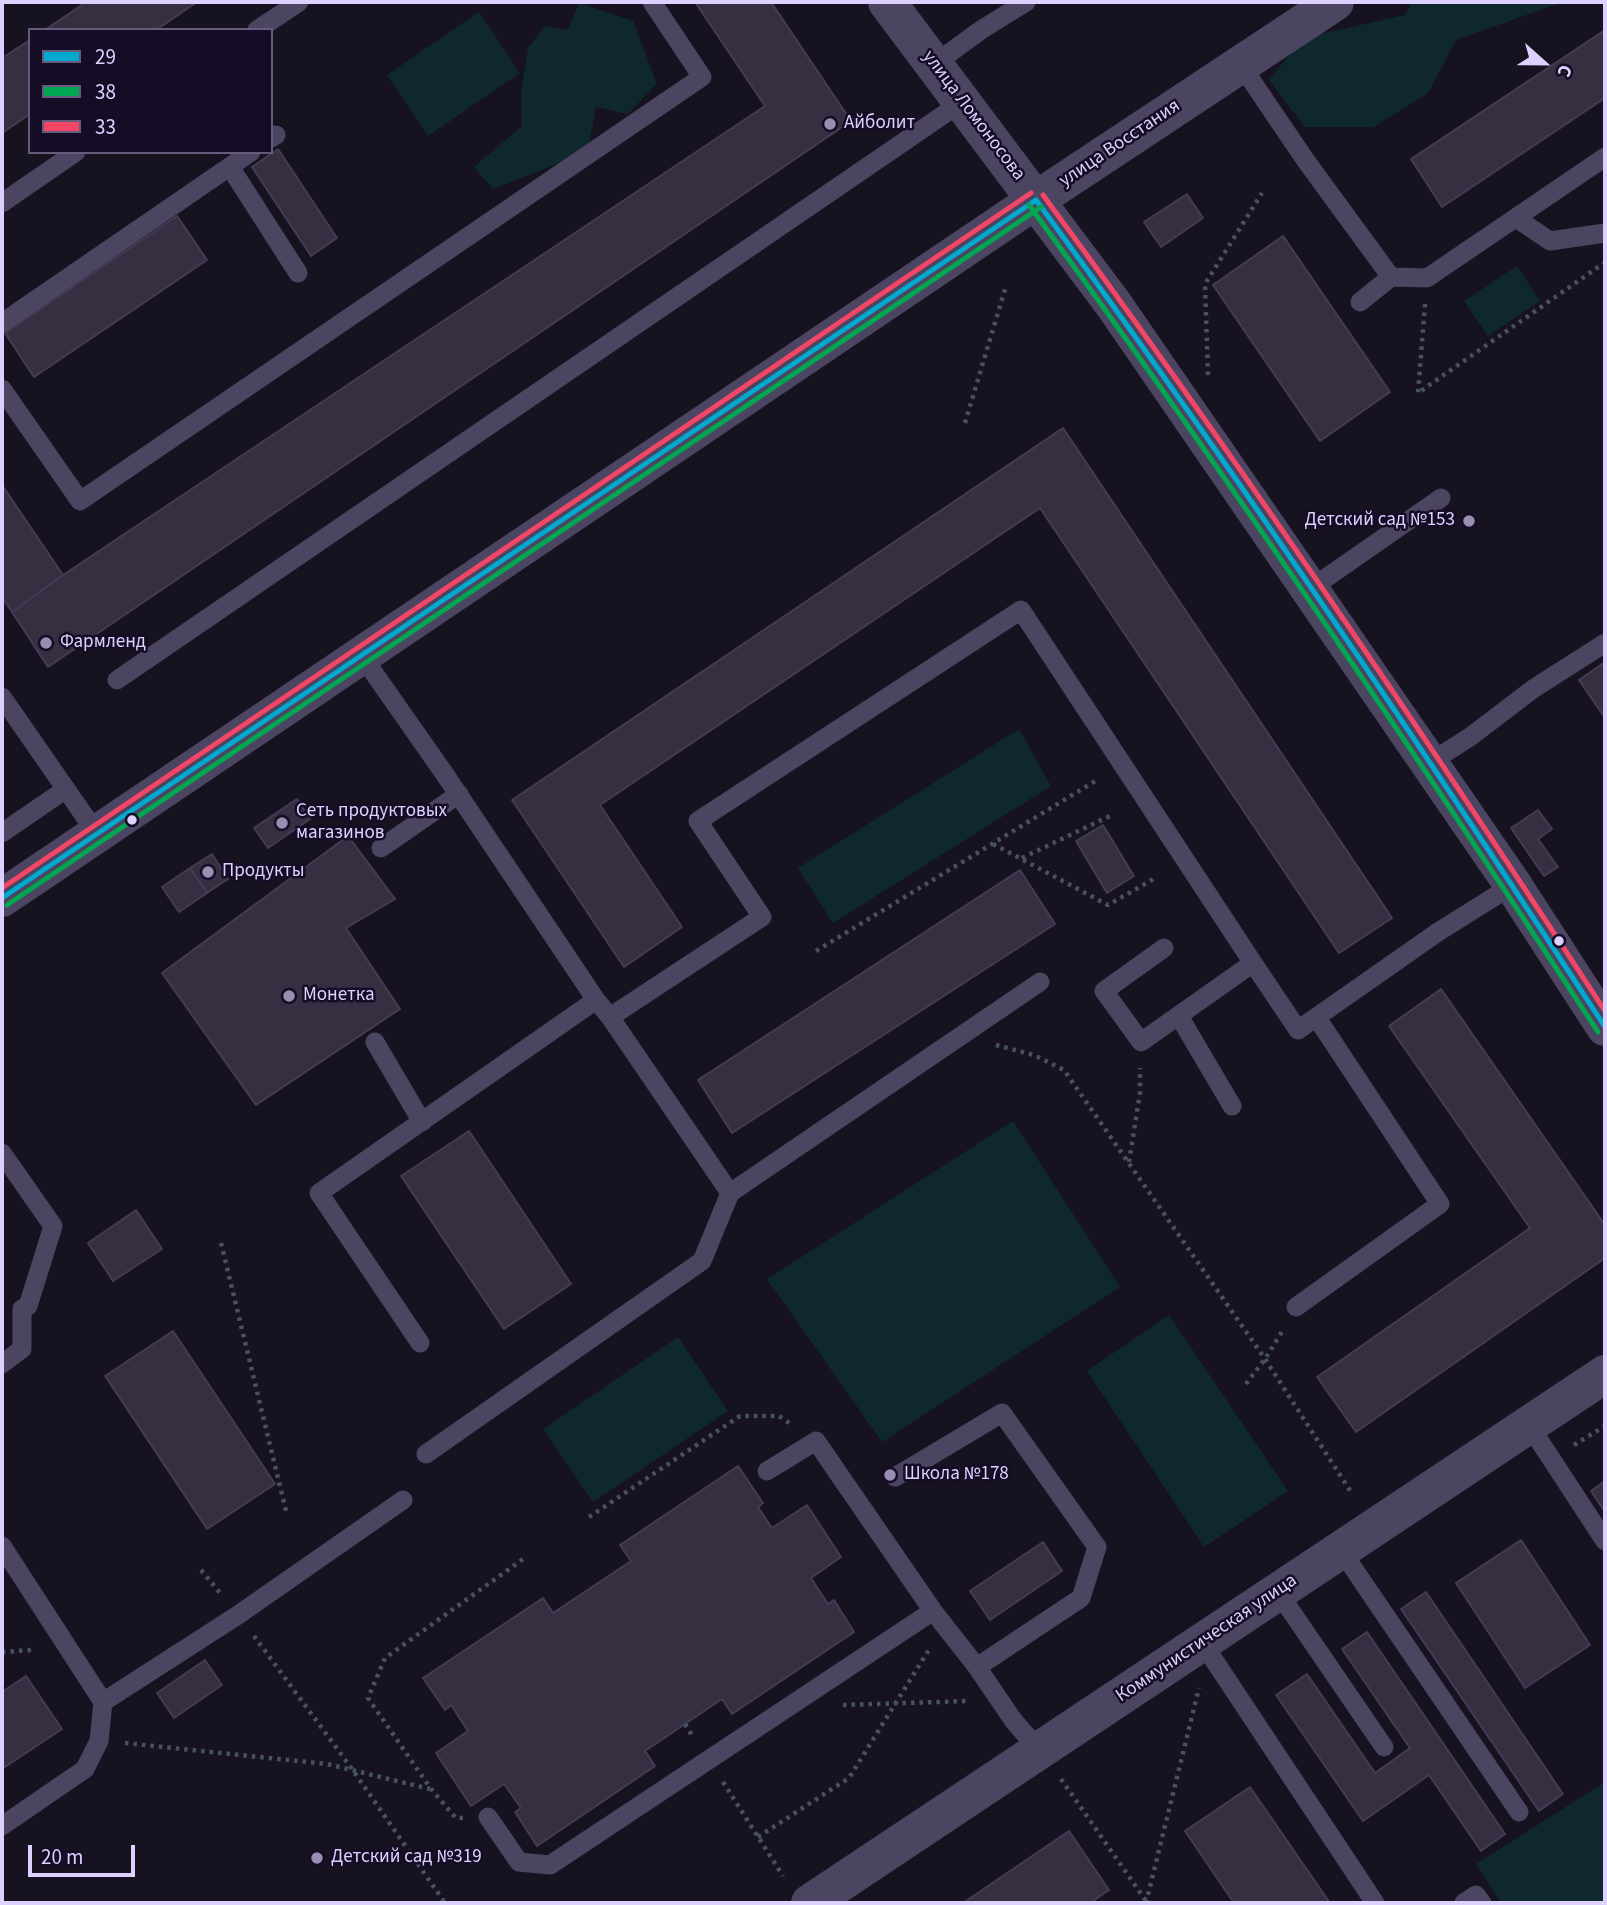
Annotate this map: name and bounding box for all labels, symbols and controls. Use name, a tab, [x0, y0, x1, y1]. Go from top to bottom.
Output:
legend	[28, 28, 273, 154]
north arrow	[1509, 28, 1579, 98]
text: 29	[95, 42, 116, 72]
street label: улица Ломоносова	[917, 46, 1029, 186]
text: С	[1549, 61, 1579, 81]
text: 38	[95, 77, 116, 107]
street label: улица Восстания	[1055, 95, 1185, 193]
text: 33	[95, 112, 116, 142]
place label: Айболит	[844, 113, 915, 135]
marker: Айболит	[822, 116, 838, 132]
place label: Детский сад №153	[1304, 510, 1455, 532]
marker: Детский сад №153	[1461, 513, 1477, 529]
place label: Фармленд	[60, 632, 146, 654]
marker: Фармленд	[38, 635, 54, 651]
place label: Сеть продуктовых магазинов	[296, 801, 447, 845]
unlabelled marker	[125, 813, 139, 827]
marker: Сеть продуктовых магазинов	[274, 815, 290, 831]
place label: Продукты	[222, 861, 305, 883]
marker: Продукты	[200, 864, 216, 880]
unlabelled marker	[1552, 934, 1566, 948]
place label: Монетка	[303, 985, 375, 1007]
marker: Монетка	[281, 988, 297, 1004]
place label: Школа №178	[904, 1464, 1009, 1486]
marker: Школа №178	[882, 1467, 898, 1483]
street label: Коммунистическая улица	[1112, 1570, 1302, 1708]
scale bar	[32, 1832, 138, 1876]
text: 20 m	[41, 1842, 83, 1872]
place label: Детский сад №319	[331, 1847, 482, 1869]
marker: Детский сад №319	[309, 1850, 325, 1866]

